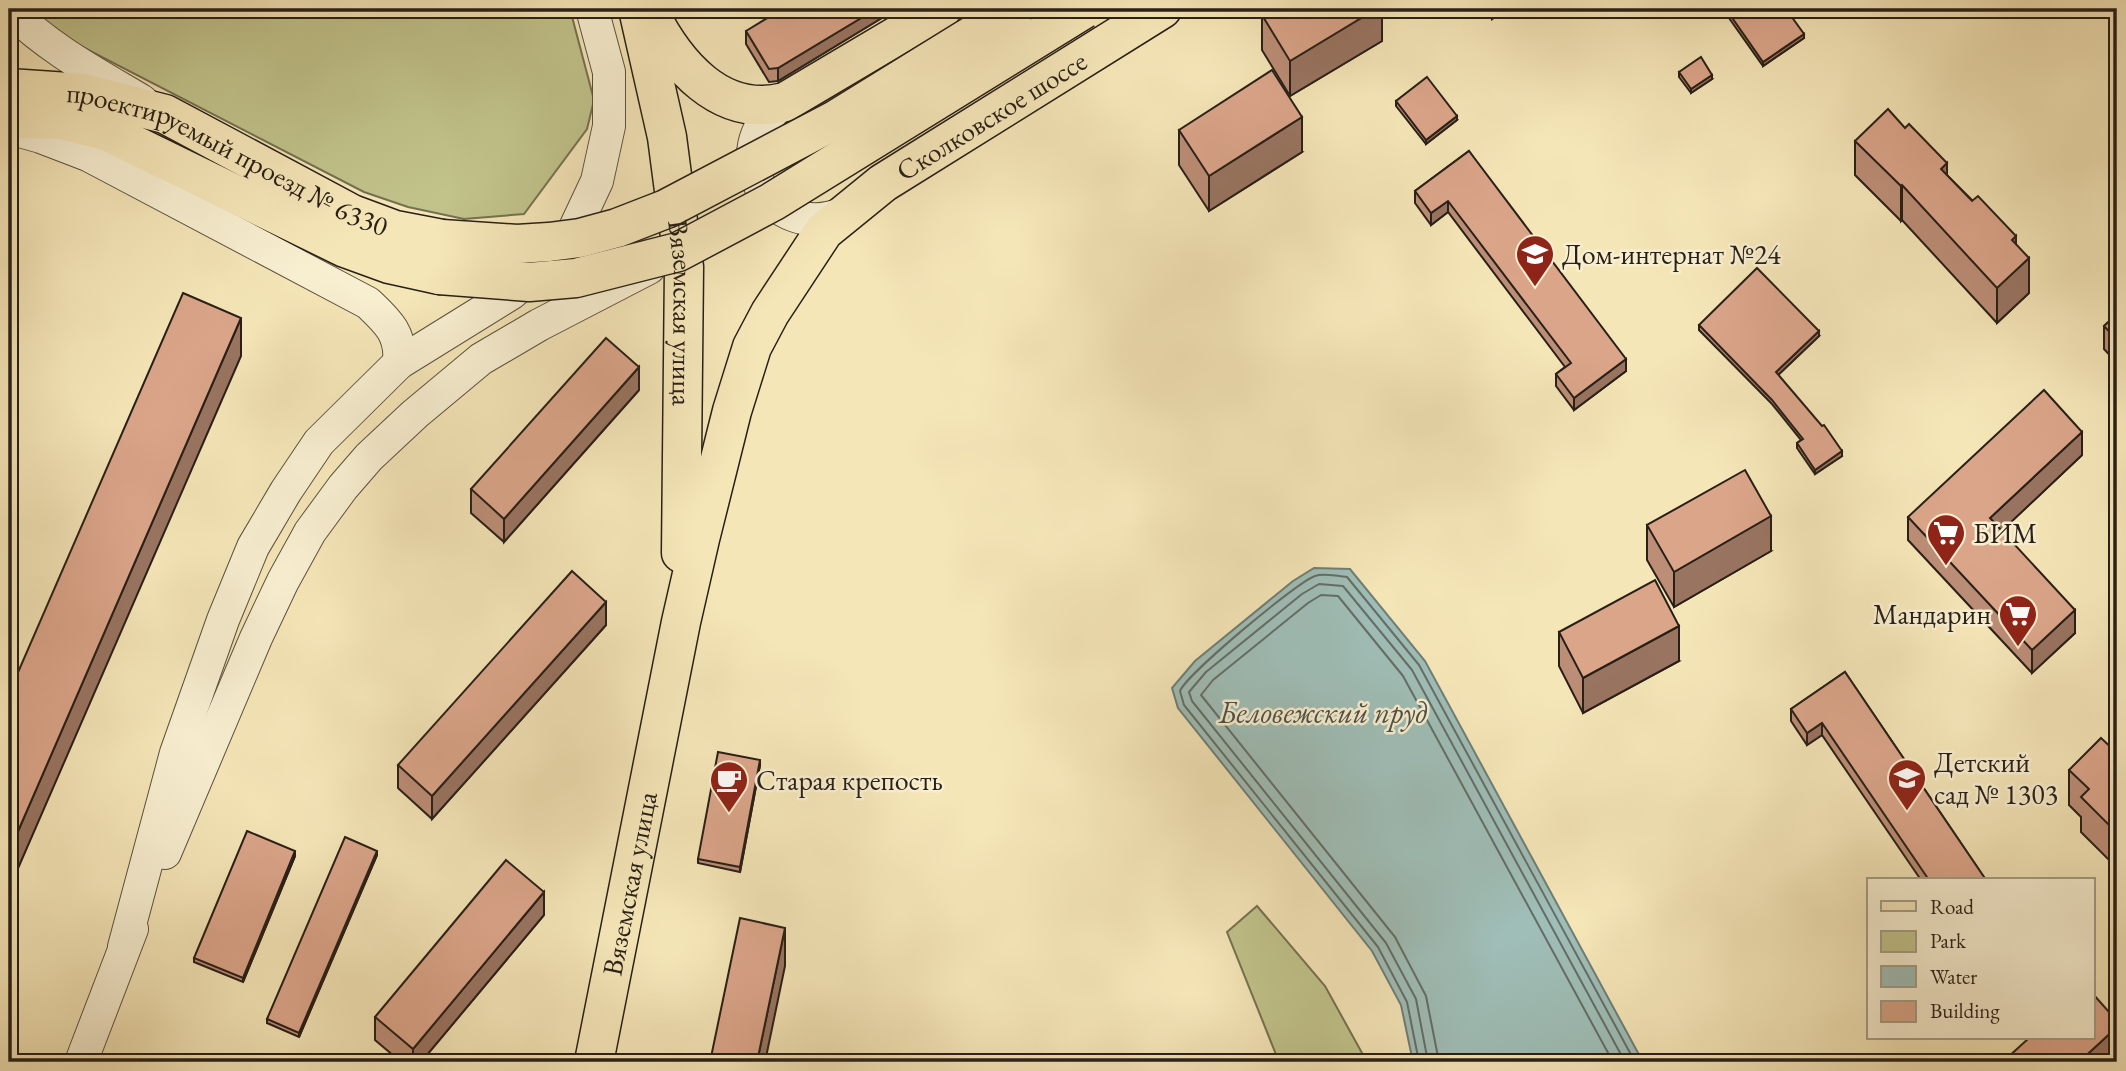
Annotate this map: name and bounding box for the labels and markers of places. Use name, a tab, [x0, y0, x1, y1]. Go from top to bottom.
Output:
school or university icon: Дом-интернат №24	[1514, 233, 1556, 288]
place label: Дом-интернат №24	[1562, 236, 1781, 272]
supermarket icon: БИМ	[1925, 512, 1967, 567]
place label: БИМ	[1973, 515, 2037, 551]
supermarket icon: Мандарин	[1997, 593, 2039, 648]
place label: Мандарин	[1873, 596, 1991, 632]
place label: Детский сад № 1303	[1934, 744, 2058, 812]
school or university icon: Детский сад № 1303	[1886, 757, 1928, 812]
cafe icon: Старая крепость	[708, 759, 750, 814]
place label: Старая крепость	[756, 762, 943, 798]

